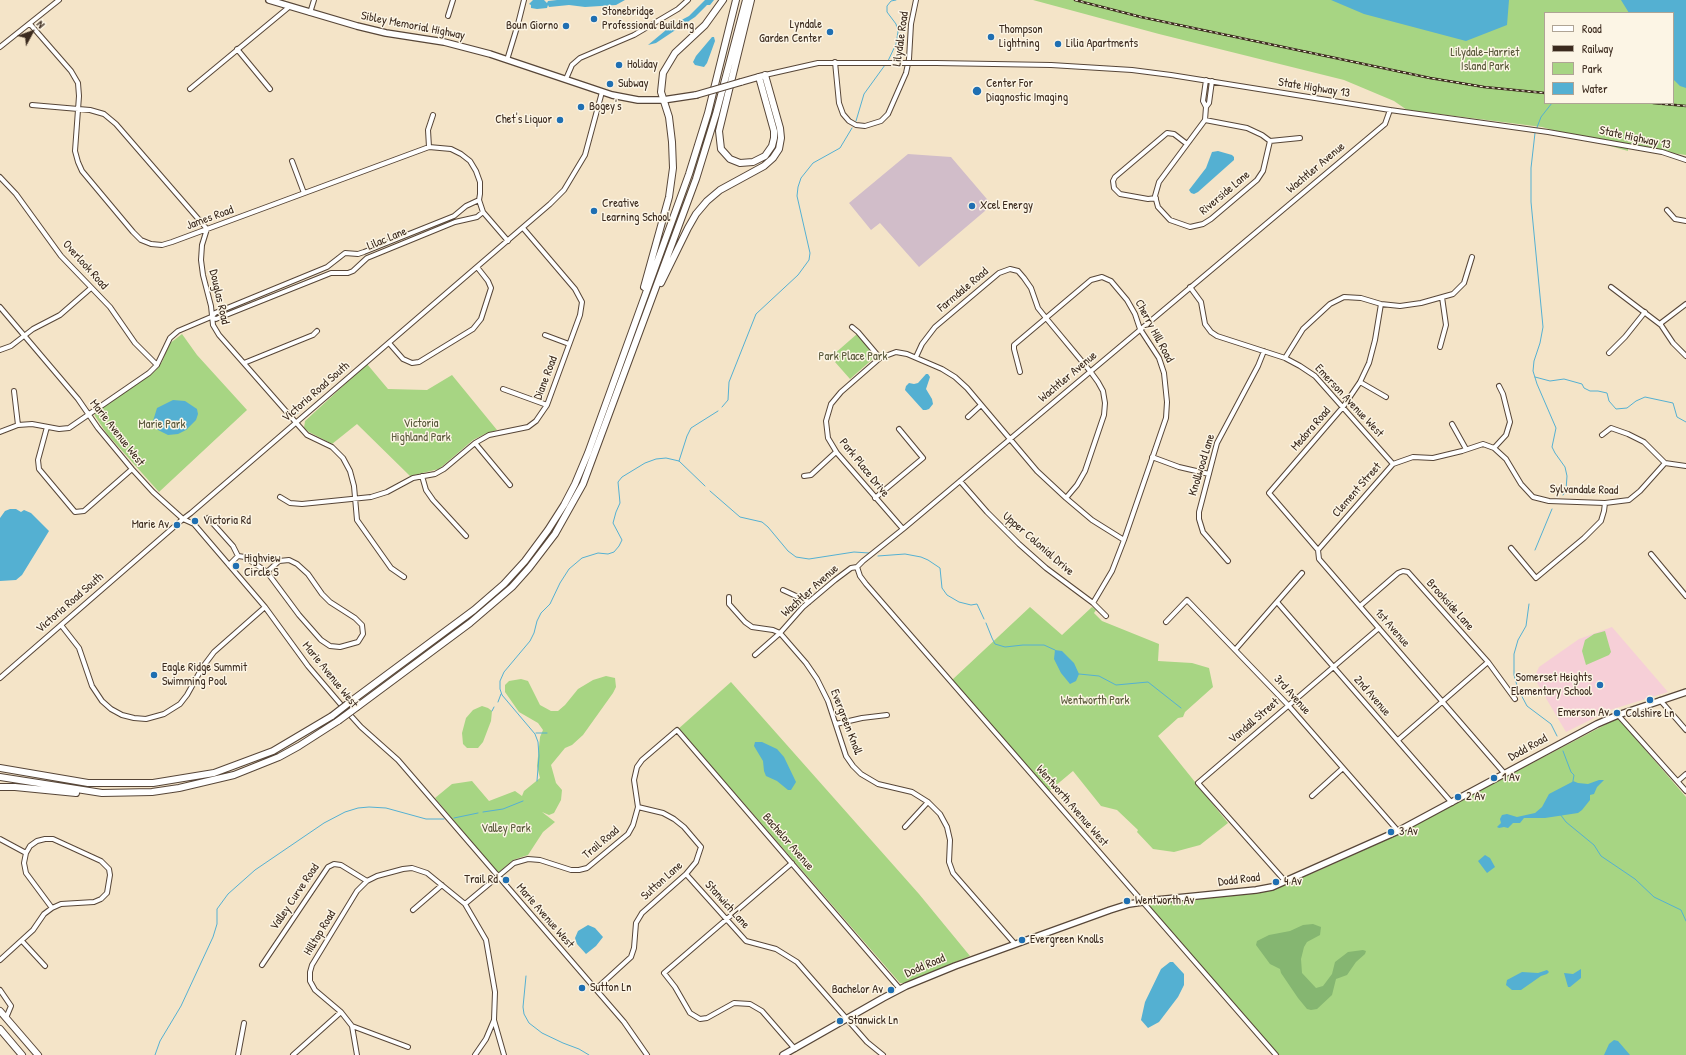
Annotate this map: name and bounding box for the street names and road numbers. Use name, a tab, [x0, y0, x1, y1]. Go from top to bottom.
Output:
street label: Sibley Memorial Highway	[360, 9, 466, 43]
street label: Lilydale Road	[890, 11, 912, 67]
street label: State Highway 13	[1277, 75, 1351, 101]
street label: State Highway 13	[1598, 123, 1672, 153]
street label: Wachtler Avenue	[1284, 139, 1348, 197]
street label: Riverside Lane	[1197, 168, 1253, 218]
street label: James Road	[184, 203, 236, 233]
street label: Lilac Lane	[365, 224, 409, 254]
street label: Overlook Road	[59, 237, 111, 293]
street label: Farmdale Road	[935, 265, 991, 315]
street label: Douglas Road	[206, 268, 232, 326]
street label: Cherry Hill Road	[1131, 297, 1177, 365]
street label: Wachtler Avenue	[1036, 348, 1100, 406]
street label: Diane Road	[531, 354, 561, 402]
street label: Victoria Road South	[279, 359, 353, 425]
street label: Emerson Avenue West	[1311, 361, 1387, 441]
street label: Marie Avenue West	[86, 397, 148, 469]
street label: Medora Road	[1288, 404, 1334, 454]
street label: Knollwood Lane	[1186, 432, 1218, 498]
street label: Park Place Drive	[836, 436, 892, 500]
street label: Clement Street	[1329, 460, 1385, 520]
street label: Sylvandale Road	[1550, 482, 1618, 498]
street label: Upper Colonial Drive	[999, 509, 1077, 579]
street label: Wachtler Avenue	[779, 562, 841, 620]
street label: Victoria Road South	[33, 570, 107, 636]
street label: Brookside Lane	[1423, 576, 1477, 634]
street label: 1st Avenue	[1371, 606, 1413, 650]
street label: Marie Avenue West	[299, 639, 361, 711]
street label: 3rd Avenue	[1271, 672, 1313, 718]
street label: 2nd Avenue	[1351, 673, 1393, 719]
street label: Evergreen Knoll	[827, 687, 865, 757]
street label: Vandall Street	[1226, 695, 1282, 747]
street label: Dodd Road	[1506, 731, 1550, 765]
street label: Wentworth Avenue West	[1033, 762, 1111, 850]
street label: Bachelor Avenue	[759, 810, 817, 874]
street label: Trail Road	[580, 824, 622, 862]
street label: Sutton Lane	[638, 859, 686, 903]
street label: Valley Curve Road	[267, 861, 323, 933]
street label: Dodd Road	[1217, 870, 1261, 890]
street label: Stanwich Lane	[702, 878, 752, 932]
street label: Marie Avenue West	[513, 881, 577, 951]
street label: Hilltop Road	[301, 908, 339, 958]
street label: Dodd Road	[903, 951, 947, 981]

